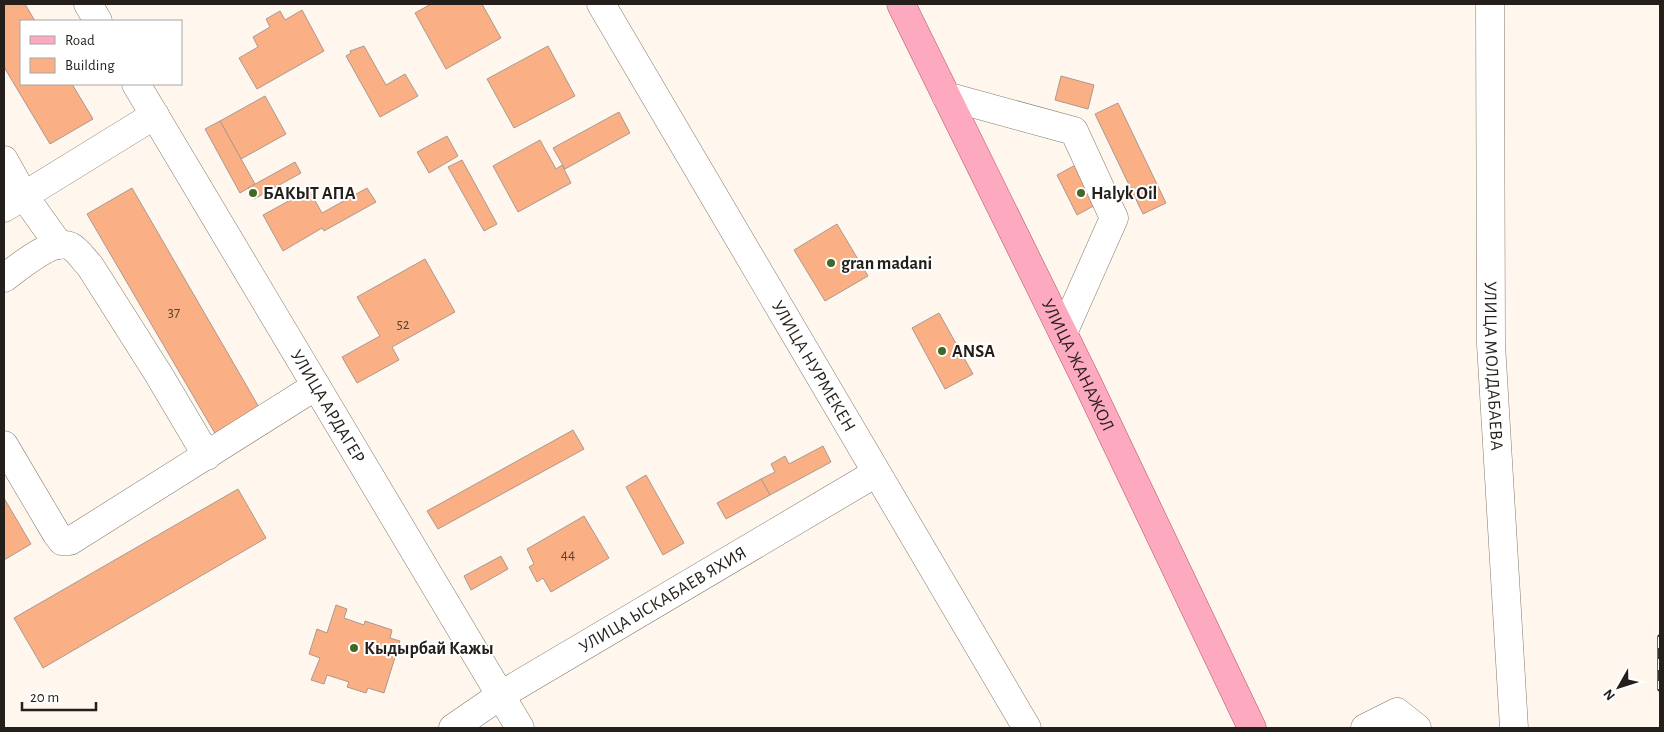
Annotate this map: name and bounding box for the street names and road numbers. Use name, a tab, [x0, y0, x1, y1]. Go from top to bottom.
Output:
street label: УЛИЦА МОЛДАБАЕВА	[1481, 281, 1505, 452]
street label: УЛИЦА ЖАНАЖОЛ	[1038, 296, 1117, 434]
street label: УЛИЦА НУРМЕКЕН	[768, 298, 859, 435]
street label: УЛИЦА АРДАГЕР	[287, 347, 368, 466]
street label: УЛИЦА ЫСКАБАЕВ ЯХИЯ	[576, 544, 750, 657]

